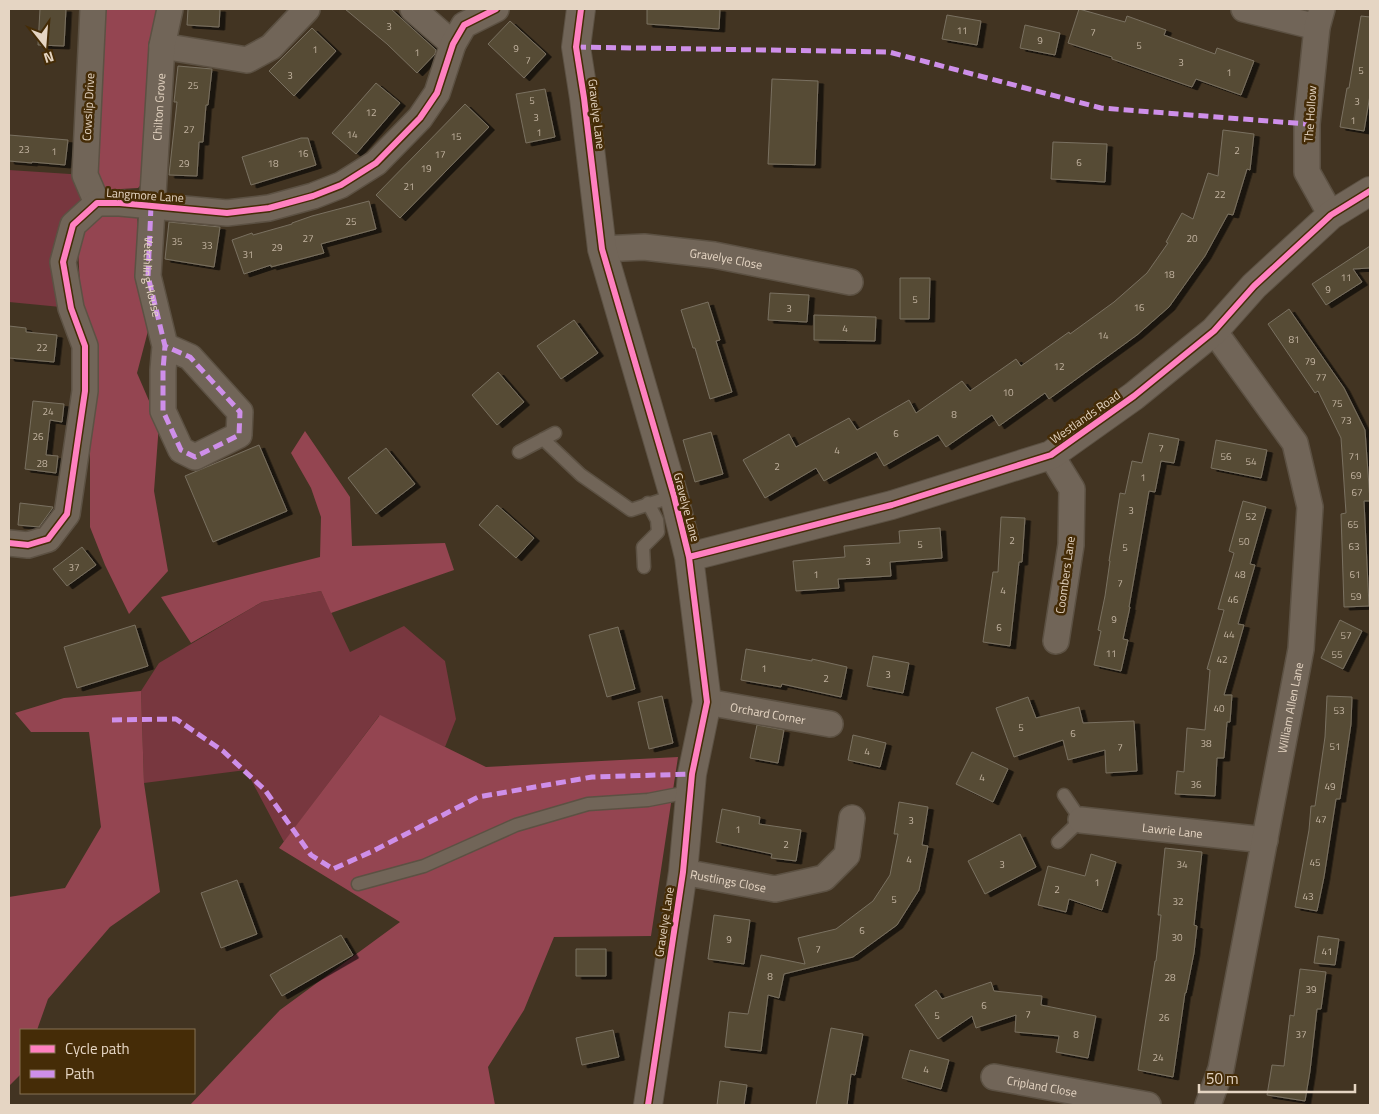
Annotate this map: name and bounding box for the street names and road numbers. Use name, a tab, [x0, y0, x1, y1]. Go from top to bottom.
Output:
street label: Cowslip Drive	[77, 73, 99, 141]
street label: Chilton Grove	[147, 73, 170, 141]
street label: Gravelye Lane	[583, 78, 611, 150]
street label: The Hollow	[1299, 85, 1321, 143]
street label: Langmore Lane	[106, 183, 184, 207]
street label: Vetchling House	[138, 236, 167, 319]
street label: Gravelye Close	[689, 243, 764, 274]
street label: Westlands Road	[1046, 386, 1124, 448]
street label: Gravelye Lane	[669, 470, 705, 544]
street label: Coombers Lane	[1050, 535, 1080, 615]
street label: William Allen Lane	[1272, 661, 1308, 755]
street label: Orchard Corner	[729, 697, 807, 729]
street label: Lawrie Lane	[1141, 817, 1204, 843]
street label: Rustlings Close	[689, 864, 768, 897]
street label: Gravelye Lane	[649, 886, 679, 958]
street label: Cripland Close	[1005, 1070, 1079, 1101]

